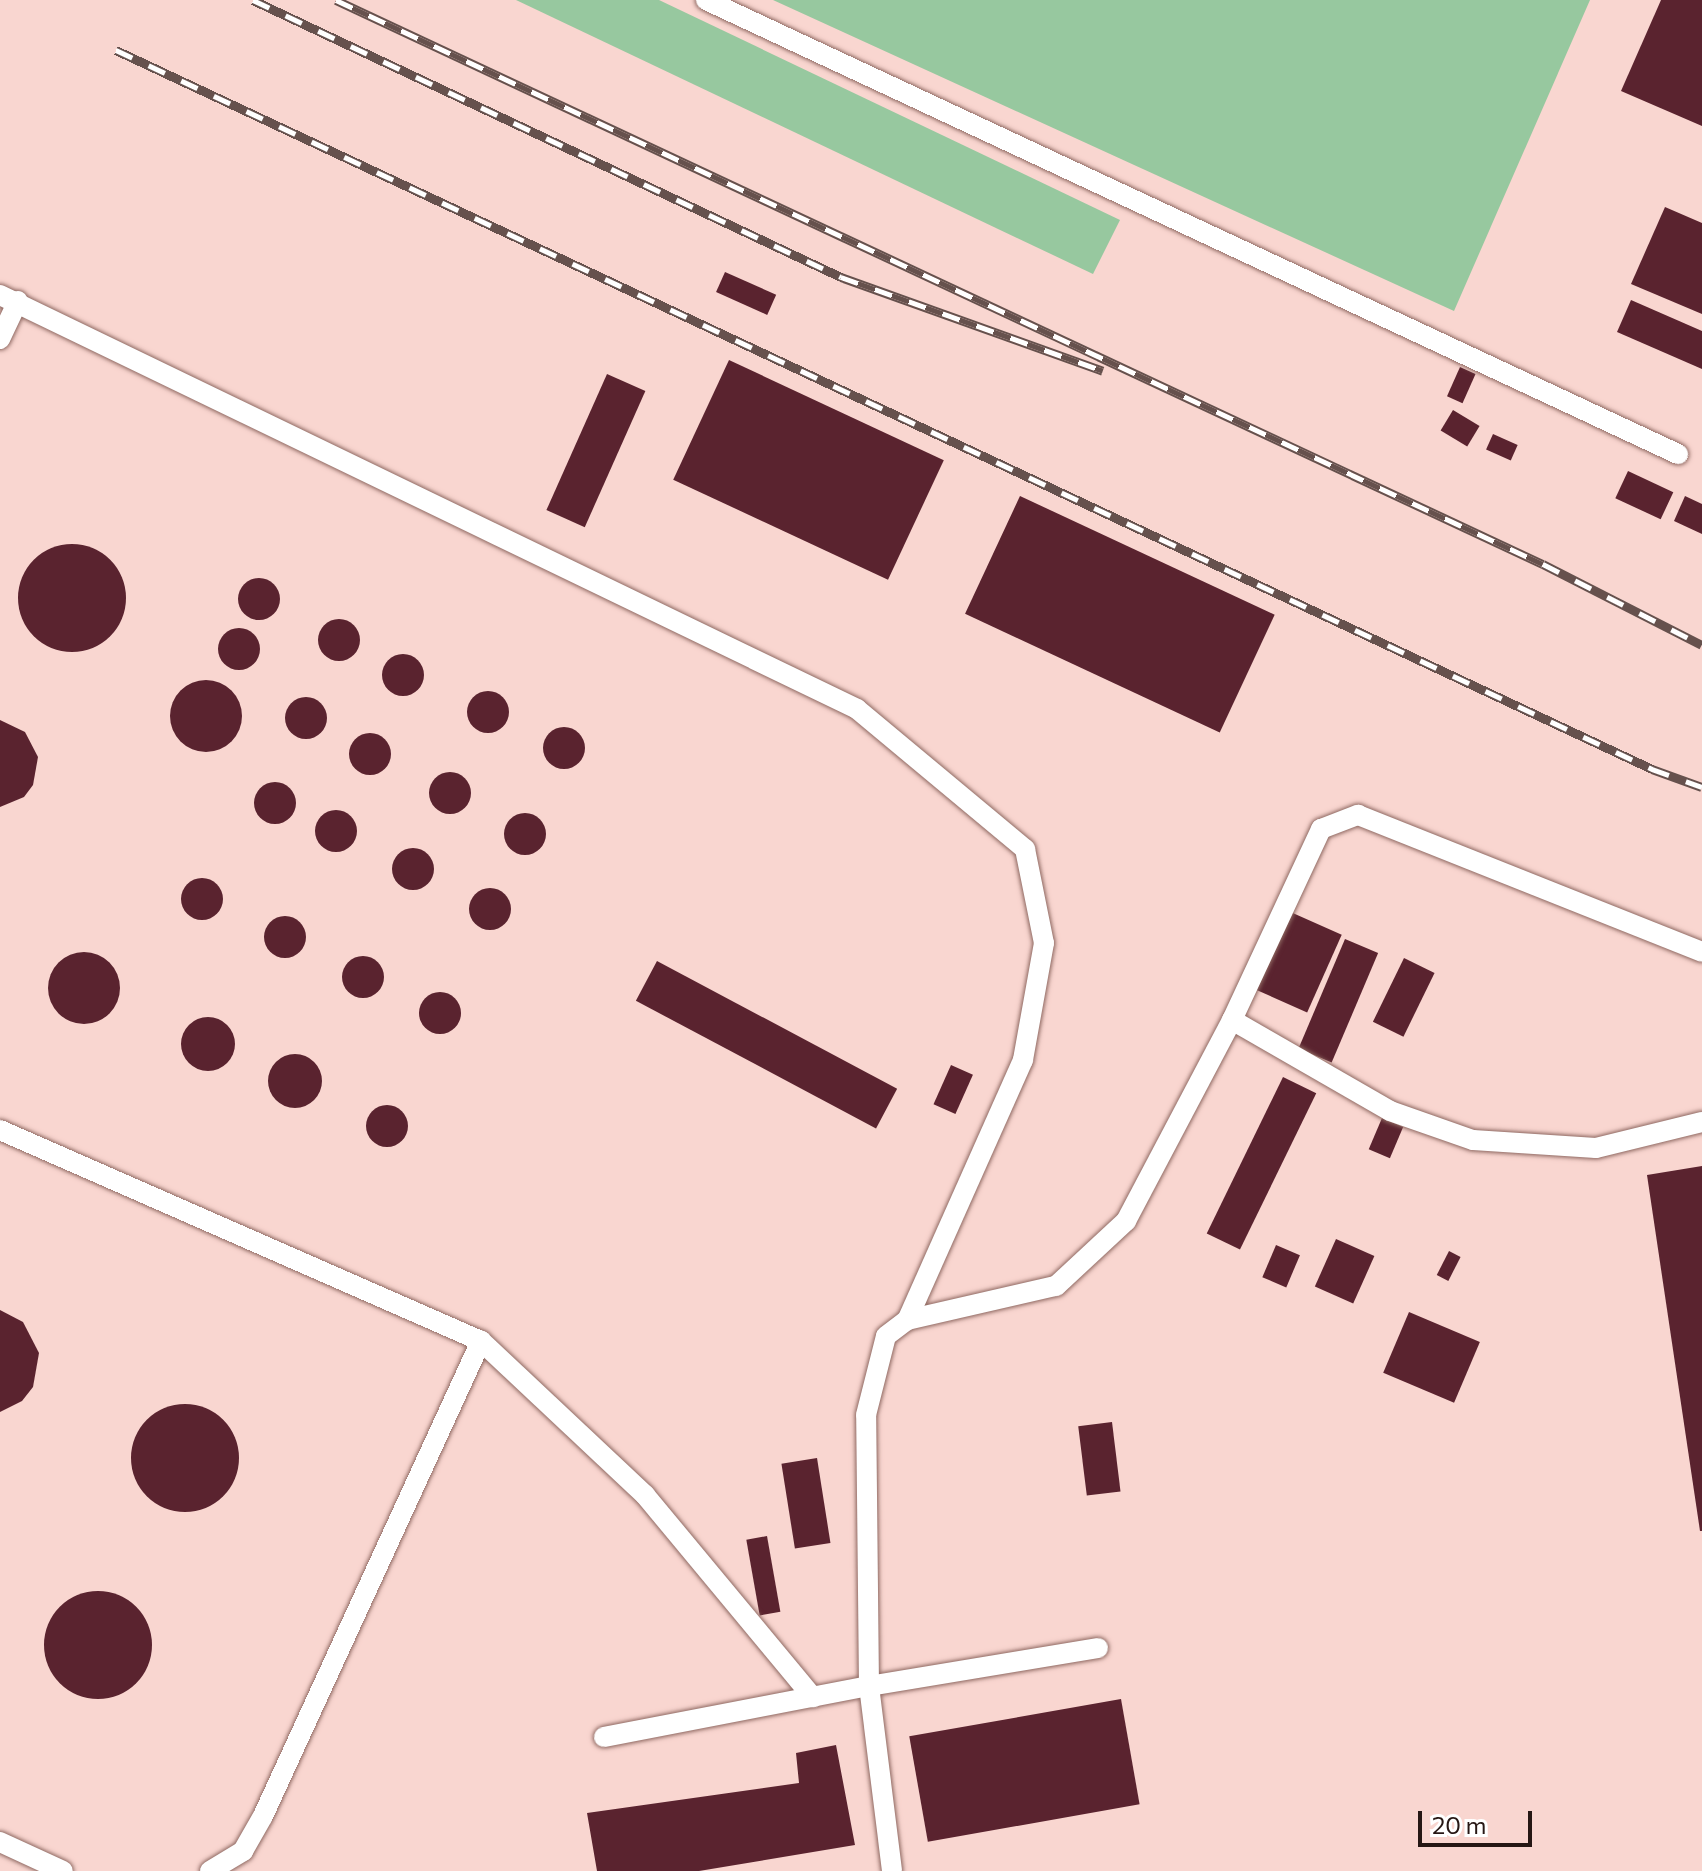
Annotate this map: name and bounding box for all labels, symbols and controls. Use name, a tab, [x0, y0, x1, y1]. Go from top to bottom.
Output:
scale bar	[1422, 1795, 1536, 1845]
text: 20 m	[1432, 1810, 1486, 1839]

